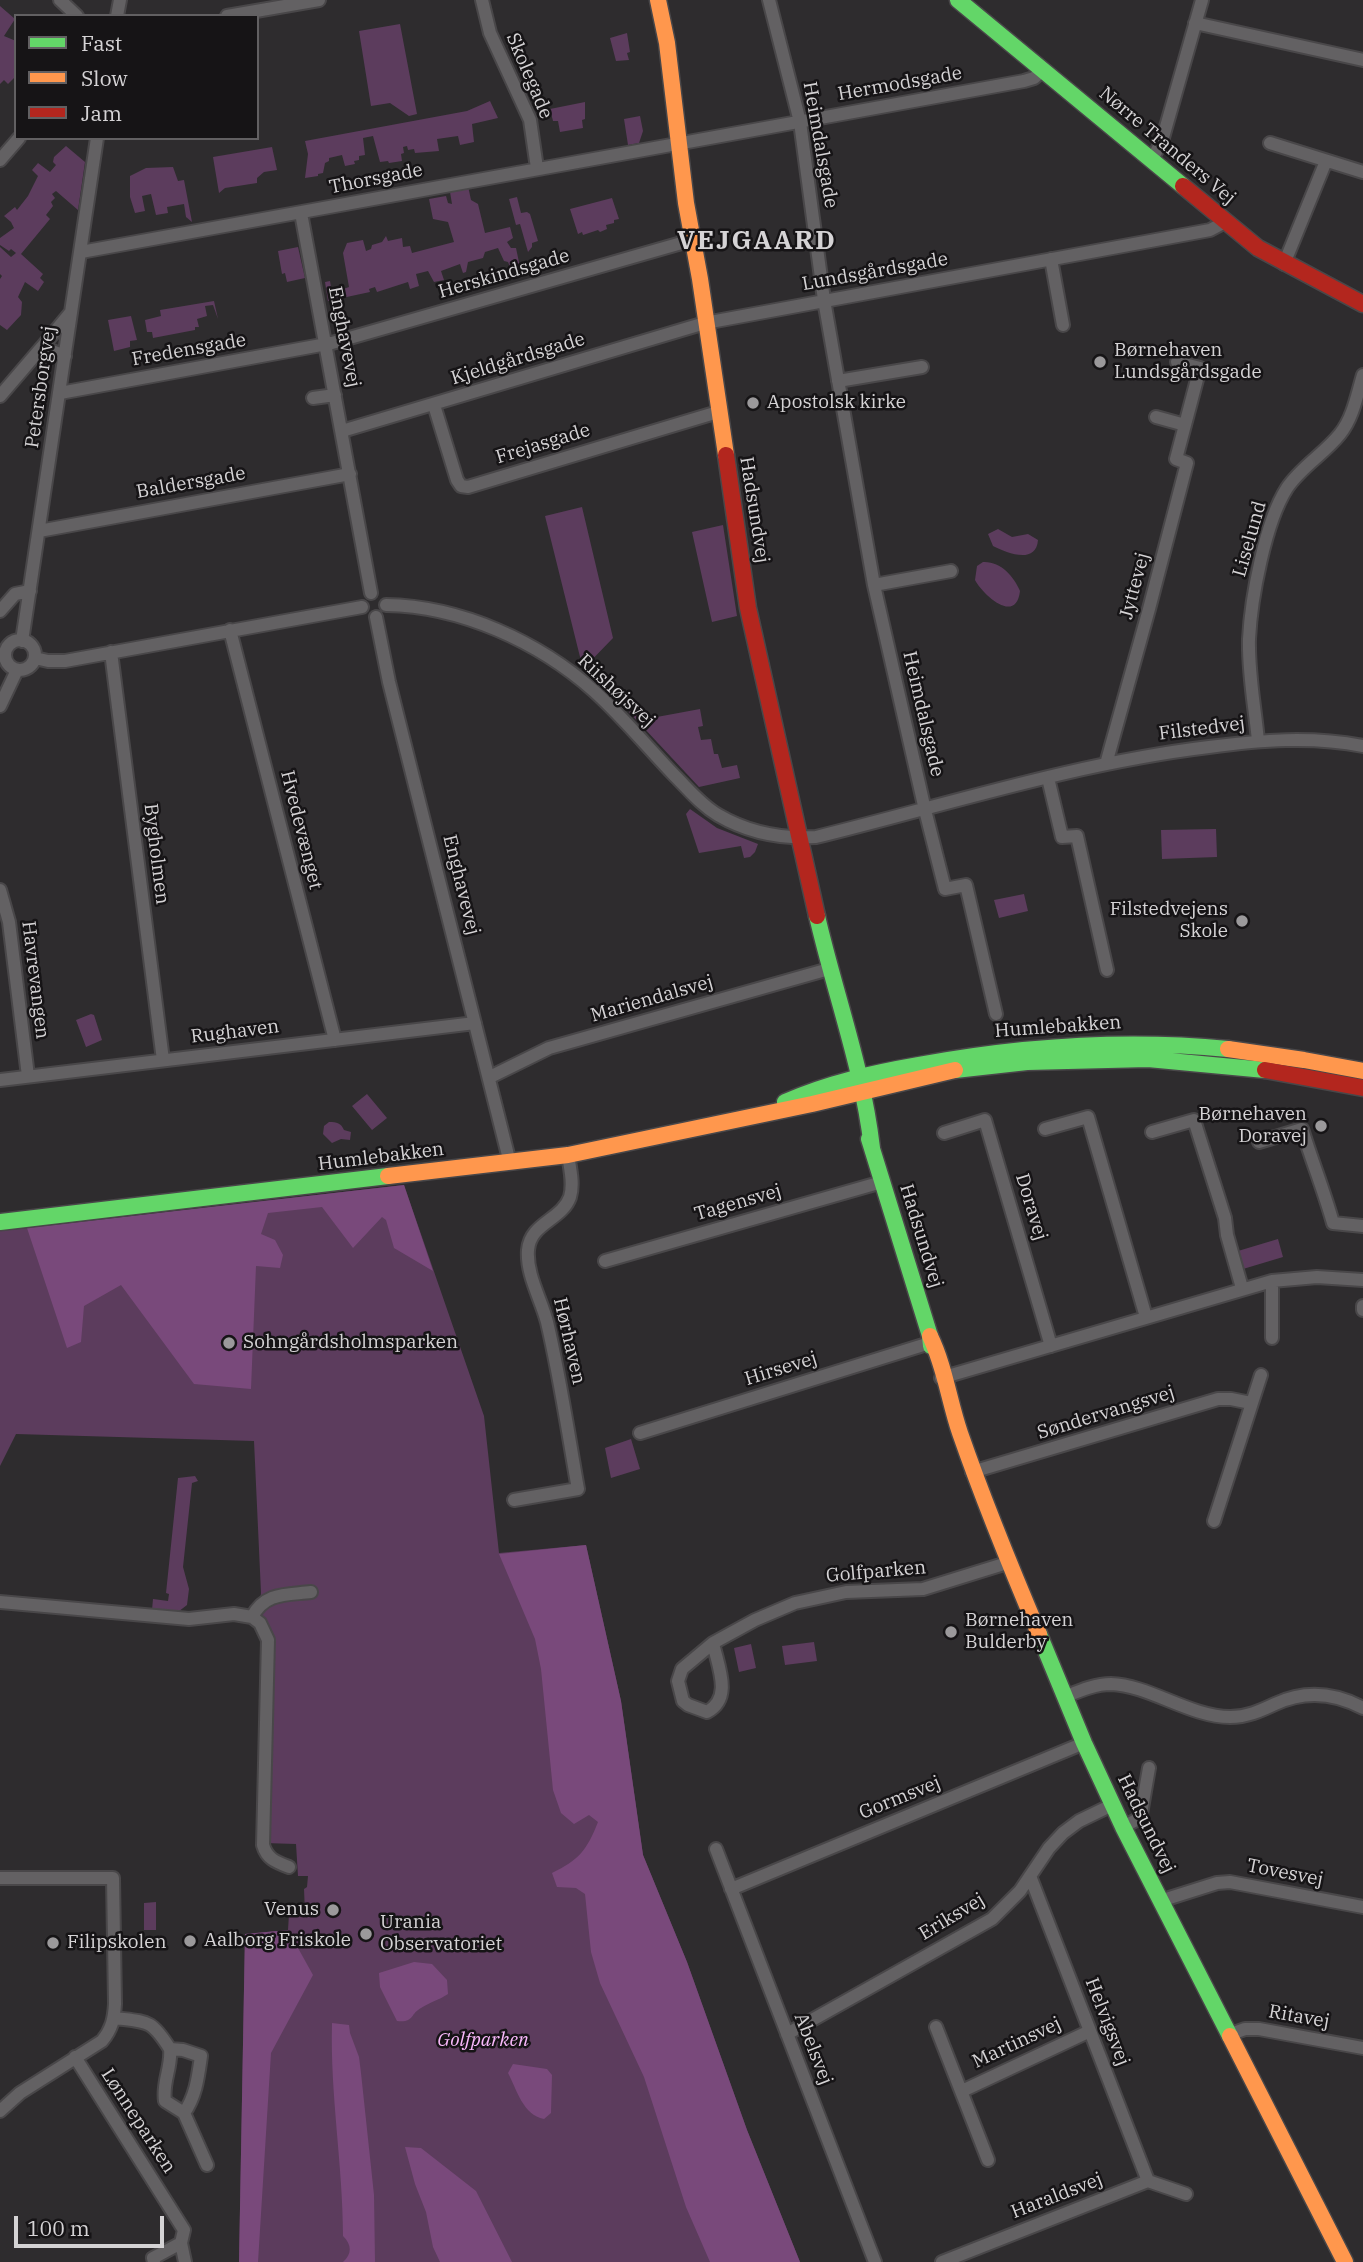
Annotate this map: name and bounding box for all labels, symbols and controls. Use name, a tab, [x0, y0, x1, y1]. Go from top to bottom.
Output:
legend	[14, 14, 259, 140]
text: Fast	[81, 29, 122, 57]
street label: Skolegade	[501, 30, 557, 122]
street label: Hermodsgade	[836, 62, 964, 106]
text: Slow	[81, 64, 128, 92]
street label: Heimdalsgade	[798, 80, 842, 210]
street label: Nørre Tranders Vej	[1094, 82, 1240, 210]
text: Jam	[81, 99, 122, 127]
street label: Thorsgade	[327, 159, 425, 199]
district label: VEJGAARD	[678, 225, 836, 257]
street label: Herskindsgade	[436, 244, 572, 304]
street label: Lundsgårdsgade	[800, 248, 950, 296]
street label: Enghavevej	[323, 284, 365, 390]
street label: Petersborgvej	[21, 324, 61, 450]
street label: Kjeldgårdsgade	[448, 328, 588, 390]
street label: Fredensgade	[130, 329, 248, 371]
place label: Børnehaven Lundsgårdsgade	[1114, 340, 1262, 384]
marker: Børnehaven Lundsgårdsgade	[1092, 354, 1108, 370]
place label: Apostolsk kirke	[767, 392, 906, 414]
marker: Apostolsk kirke	[745, 395, 761, 411]
street label: Frejasgade	[493, 419, 593, 469]
street label: Hadsundvej	[734, 455, 774, 565]
street label: Baldersgade	[135, 462, 247, 504]
street label: Liselund	[1228, 498, 1272, 580]
street label: Jyttevej	[1115, 550, 1155, 622]
street label: Riishøjsvej	[573, 649, 659, 733]
street label: Heimdalsgade	[897, 649, 949, 779]
street label: Filstedvej	[1158, 712, 1246, 746]
street label: Hvedevænget	[275, 768, 327, 892]
street label: Bygholmen	[139, 802, 173, 906]
street label: Enghavevej	[438, 832, 484, 938]
place label: Filstedvejens Skole	[1110, 899, 1228, 943]
marker: Filstedvejens Skole	[1234, 913, 1250, 929]
street label: Havrevangen	[16, 920, 54, 1040]
street label: Mariendalsvej	[588, 971, 716, 1027]
street label: Humlebakken	[994, 1011, 1122, 1043]
street label: Rughaven	[189, 1015, 281, 1049]
place label: Børnehaven Doravej	[1199, 1104, 1307, 1148]
marker: Børnehaven Doravej	[1313, 1118, 1329, 1134]
street label: Humlebakken	[317, 1138, 445, 1176]
street label: Doravej	[1010, 1171, 1052, 1243]
street label: Tagensvej	[692, 1180, 784, 1226]
street label: Hadsundvej	[894, 1181, 948, 1291]
street label: Hørhaven	[548, 1295, 590, 1387]
place label: Sohngårdsholmsparken	[243, 1332, 458, 1354]
marker: Sohngårdsholmsparken	[221, 1335, 237, 1351]
street label: Hirsevej	[742, 1347, 820, 1391]
street label: Søndervangsvej	[1035, 1381, 1177, 1445]
street label: Golfparken	[825, 1556, 927, 1588]
place label: Børnehaven Bulderby	[965, 1610, 1073, 1654]
marker: Børnehaven Bulderby	[943, 1624, 959, 1640]
street label: Gormsvej	[856, 1771, 944, 1825]
street label: Hadsundvej	[1112, 1771, 1180, 1877]
street label: Tovesvej	[1245, 1854, 1325, 1892]
street label: Eriksvej	[915, 1889, 989, 1945]
place label: Venus	[264, 1899, 319, 1921]
marker: Venus	[325, 1902, 341, 1918]
place label: Urania Observatoriet	[380, 1912, 502, 1956]
marker: Urania Observatoriet	[358, 1926, 374, 1942]
place label: Aalborg Friskole	[204, 1930, 351, 1952]
place label: Filipskolen	[67, 1932, 167, 1954]
marker: Aalborg Friskole	[182, 1933, 198, 1949]
marker: Filipskolen	[45, 1935, 61, 1951]
street label: Helvigsvej	[1080, 1975, 1134, 2069]
street label: Ritavej	[1267, 2000, 1331, 2034]
street label: Abelsvej	[789, 2010, 837, 2088]
street label: Martinsvej	[969, 2013, 1065, 2073]
park label: Golfparken	[437, 2030, 529, 2052]
street label: Lønneparken	[96, 2064, 180, 2178]
street label: Haraldsvej	[1008, 2168, 1106, 2224]
scale bar	[18, 2202, 168, 2246]
text: 100 m	[27, 2214, 90, 2242]

